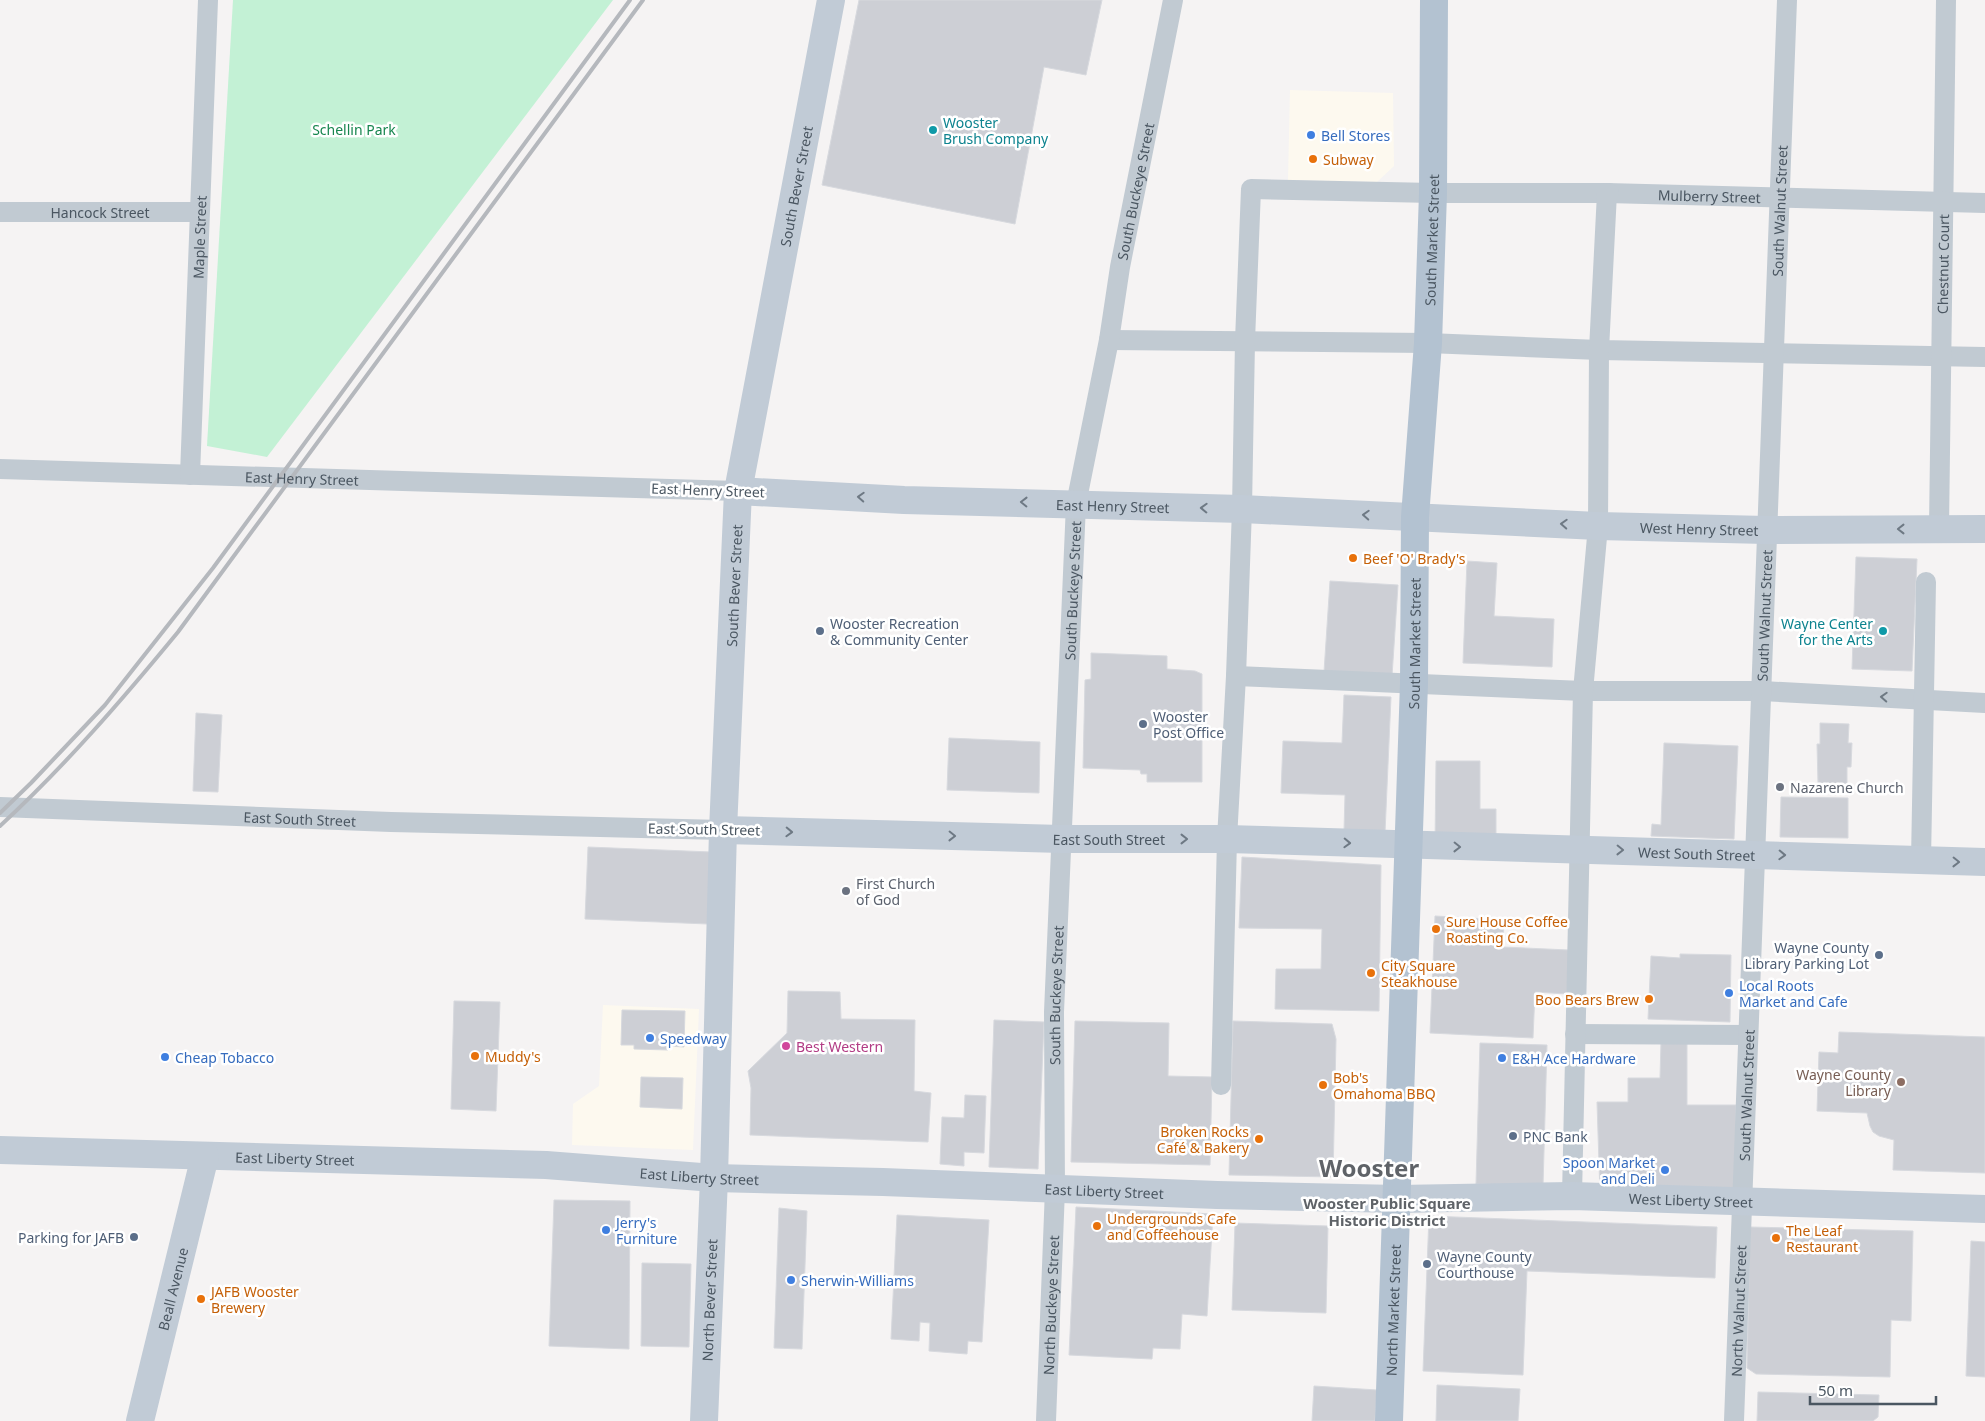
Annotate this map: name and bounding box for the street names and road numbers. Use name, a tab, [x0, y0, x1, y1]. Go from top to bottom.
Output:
street label: South Buckeye Street	[1112, 121, 1158, 262]
street label: South Bever Street	[775, 124, 816, 248]
street label: South Walnut Street	[1767, 145, 1791, 277]
street label: South Market Street	[1420, 174, 1443, 306]
street label: Mulberry Street	[1658, 185, 1761, 207]
street label: Maple Street	[188, 195, 210, 279]
street label: Hancock Street	[50, 203, 150, 222]
street label: Chestnut Court	[1932, 214, 1953, 314]
street label: East Henry Street	[245, 467, 359, 489]
street label: East Henry Street	[651, 479, 765, 501]
street label: East Henry Street	[1056, 495, 1170, 517]
street label: West Henry Street	[1640, 517, 1759, 539]
street label: South Buckeye Street	[1060, 520, 1085, 661]
street label: South Bever Street	[722, 524, 746, 647]
street label: South Walnut Street	[1752, 549, 1776, 682]
street label: South Market Street	[1404, 577, 1424, 710]
street label: East South Street	[243, 807, 356, 830]
street label: East South Street	[648, 819, 760, 839]
street label: East South Street	[1052, 829, 1165, 849]
street label: West South Street	[1638, 842, 1756, 865]
street label: South Buckeye Street	[1044, 925, 1067, 1065]
street label: South Walnut Street	[1734, 1029, 1758, 1161]
street label: East Liberty Street	[235, 1147, 355, 1169]
street label: East Liberty Street	[639, 1163, 759, 1189]
street label: East Liberty Street	[1044, 1179, 1164, 1202]
street label: West Liberty Street	[1628, 1188, 1753, 1211]
street label: North Buckeye Street	[1038, 1235, 1063, 1375]
street label: North Bever Street	[697, 1238, 721, 1362]
street label: North Market Street	[1381, 1244, 1404, 1376]
street label: Beall Avenue	[153, 1245, 192, 1332]
street label: North Walnut Street	[1726, 1245, 1750, 1377]

